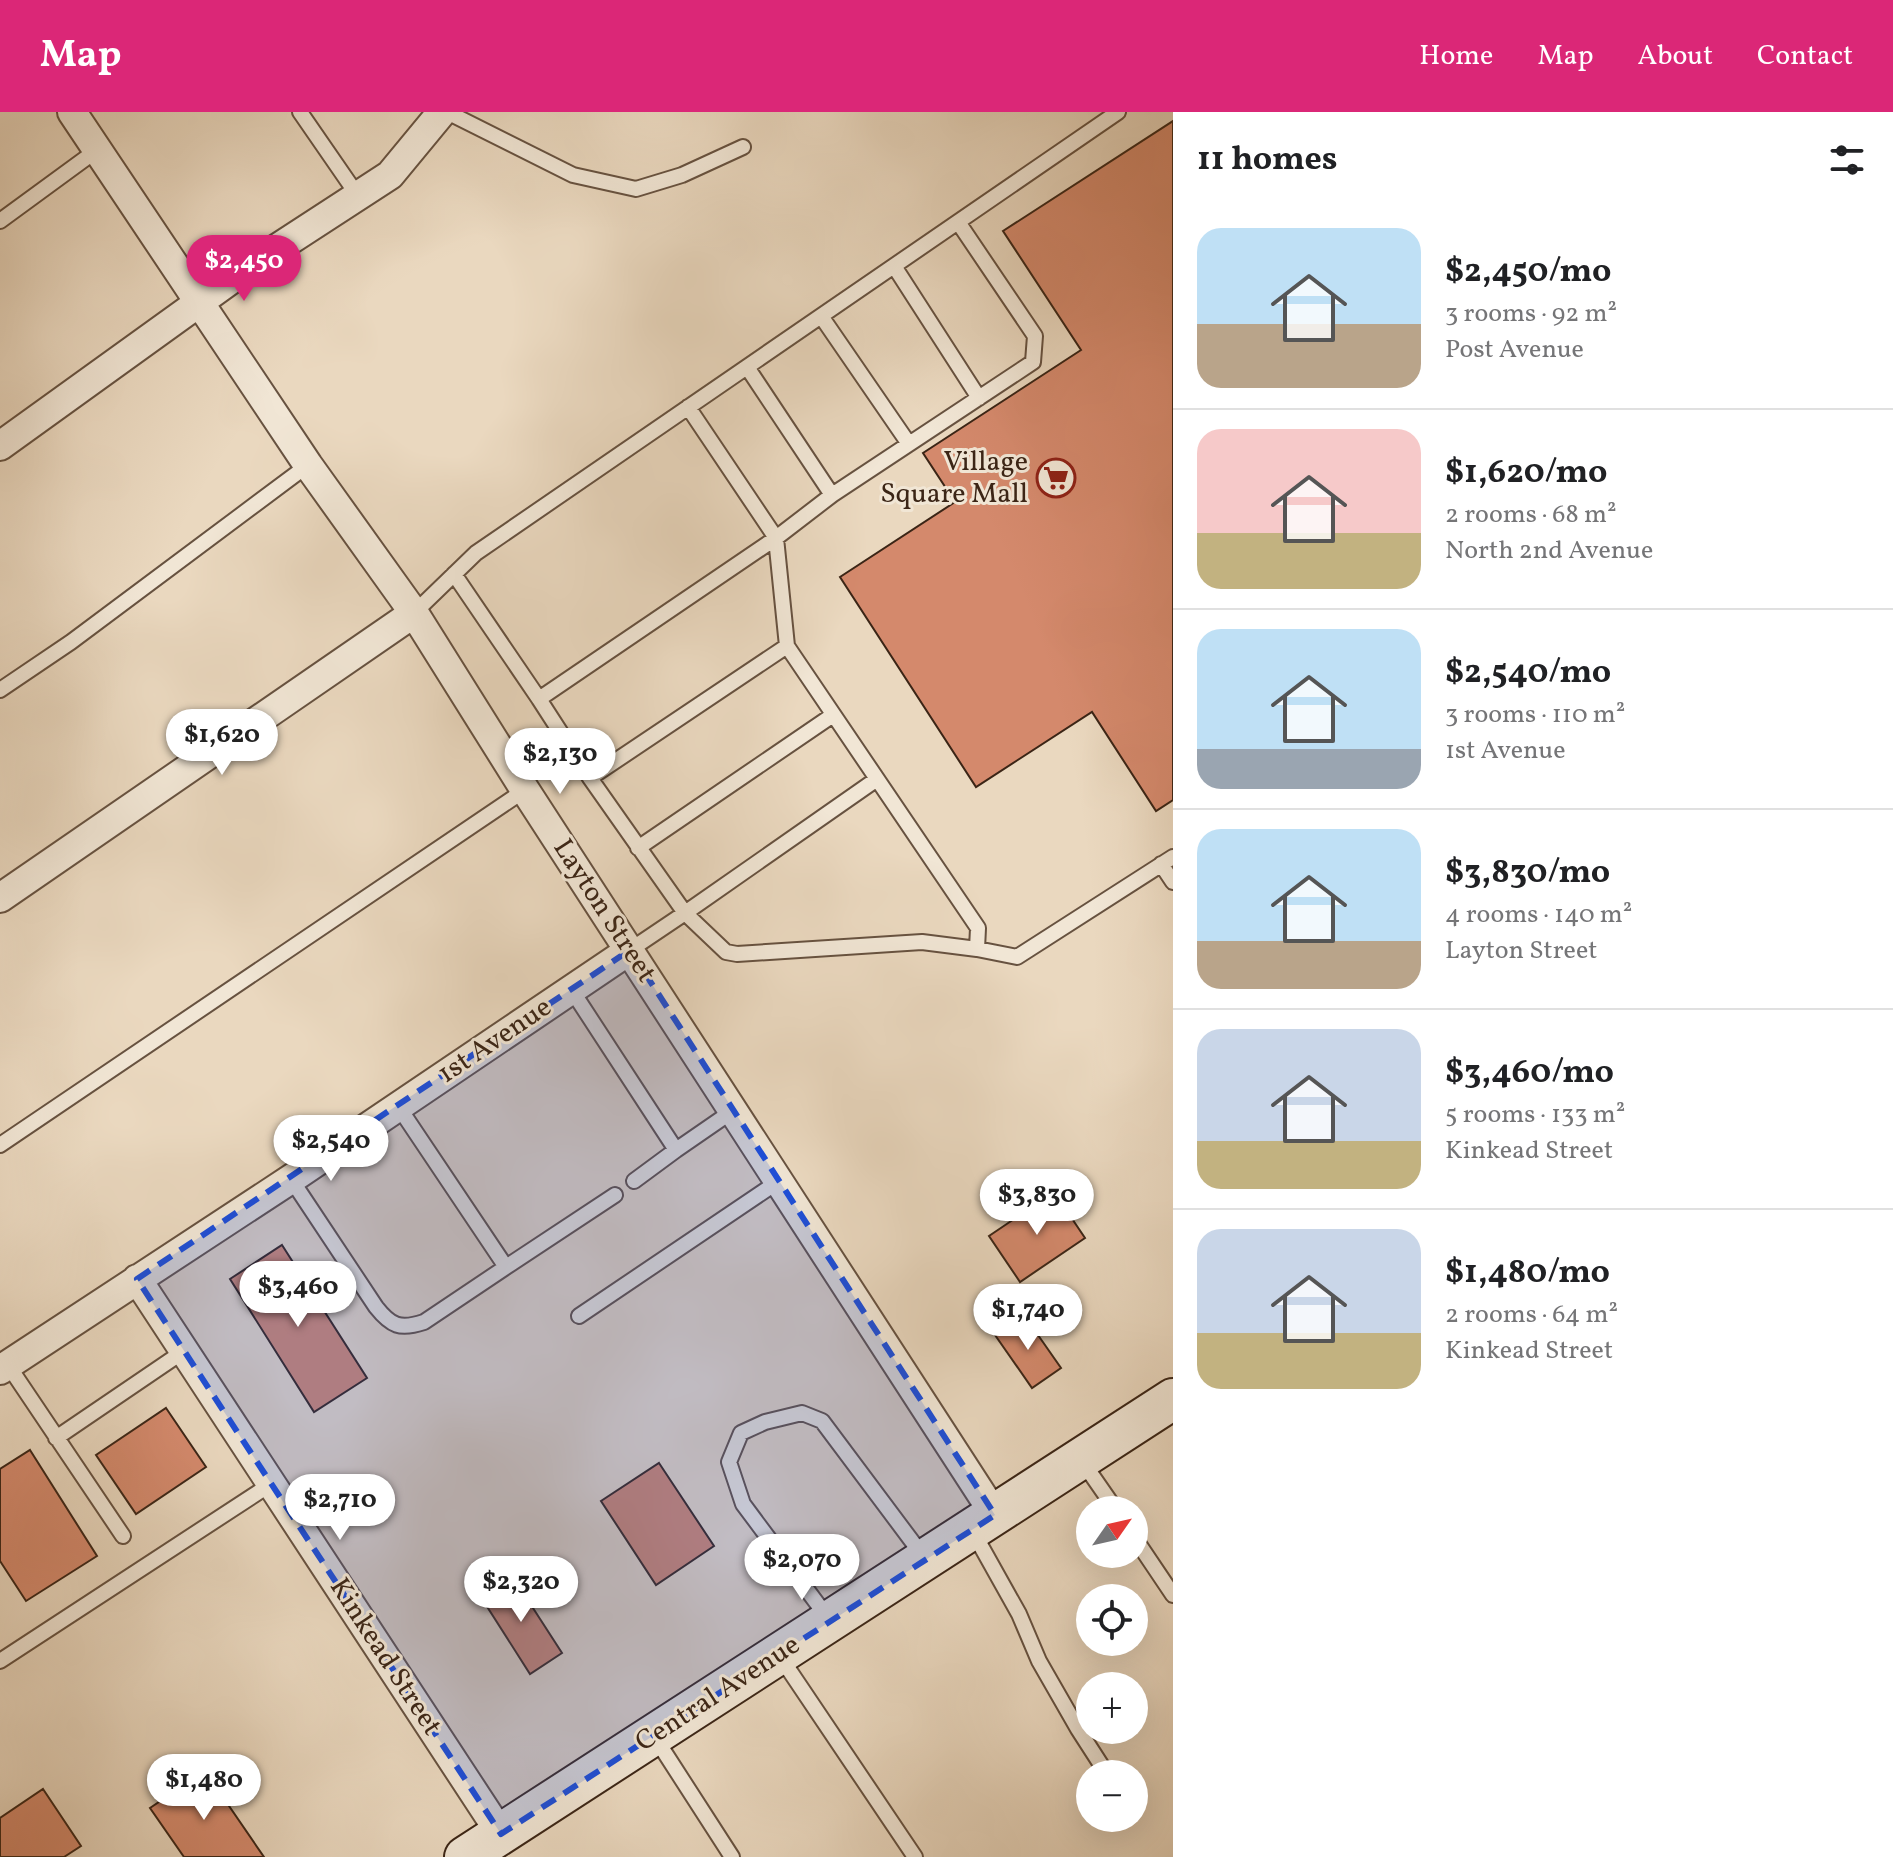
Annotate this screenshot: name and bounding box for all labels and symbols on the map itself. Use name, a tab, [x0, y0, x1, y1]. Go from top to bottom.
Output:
pin: $2,450	[179, 235, 309, 303]
place label: Village Square Mall	[880, 443, 1028, 514]
supermarket icon: Village Square Mall	[1035, 457, 1077, 499]
pin: $1,620	[157, 709, 287, 777]
pin: $2,130	[495, 728, 625, 796]
street label: Layton Street	[543, 832, 665, 990]
street label: 1st Avenue	[430, 989, 560, 1093]
pin: $2,540	[266, 1115, 396, 1183]
pin: $3,830	[972, 1169, 1102, 1237]
pin: $3,460	[233, 1261, 363, 1329]
pin: $1,740	[963, 1284, 1093, 1352]
pin: $2,710	[275, 1474, 405, 1542]
north arrow	[1076, 1496, 1148, 1568]
pin: $2,070	[737, 1534, 867, 1602]
pin: $2,320	[456, 1556, 586, 1624]
street label: Kinkead Street	[319, 1570, 451, 1744]
street label: Central Avenue	[628, 1626, 808, 1762]
pin: $1,480	[139, 1754, 269, 1822]

